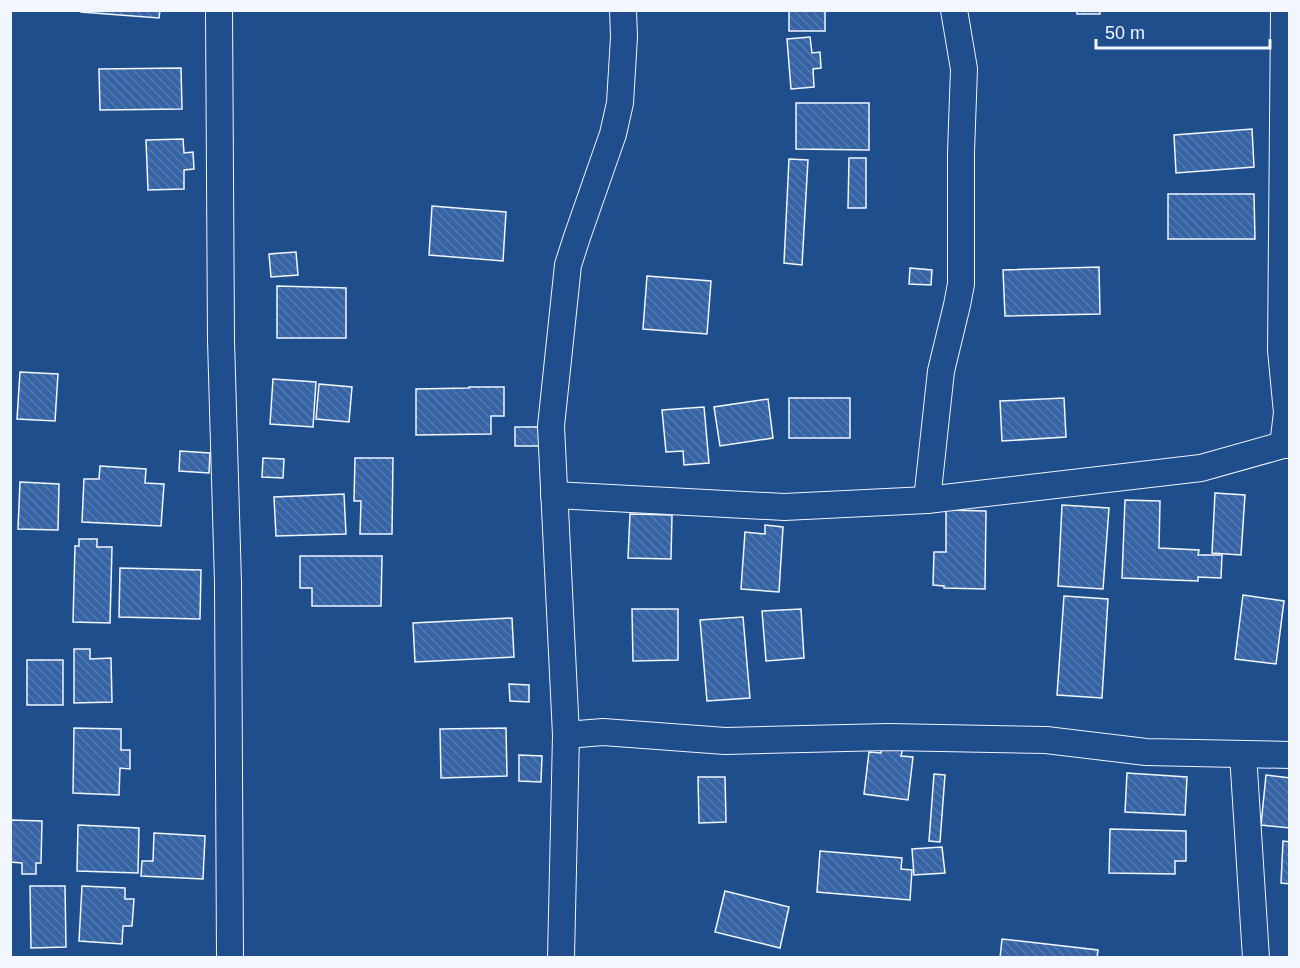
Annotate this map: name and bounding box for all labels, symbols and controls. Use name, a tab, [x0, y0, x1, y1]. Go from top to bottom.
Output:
scale bar	[1096, 12, 1270, 50]
text: 50 m	[1105, 23, 1145, 43]

